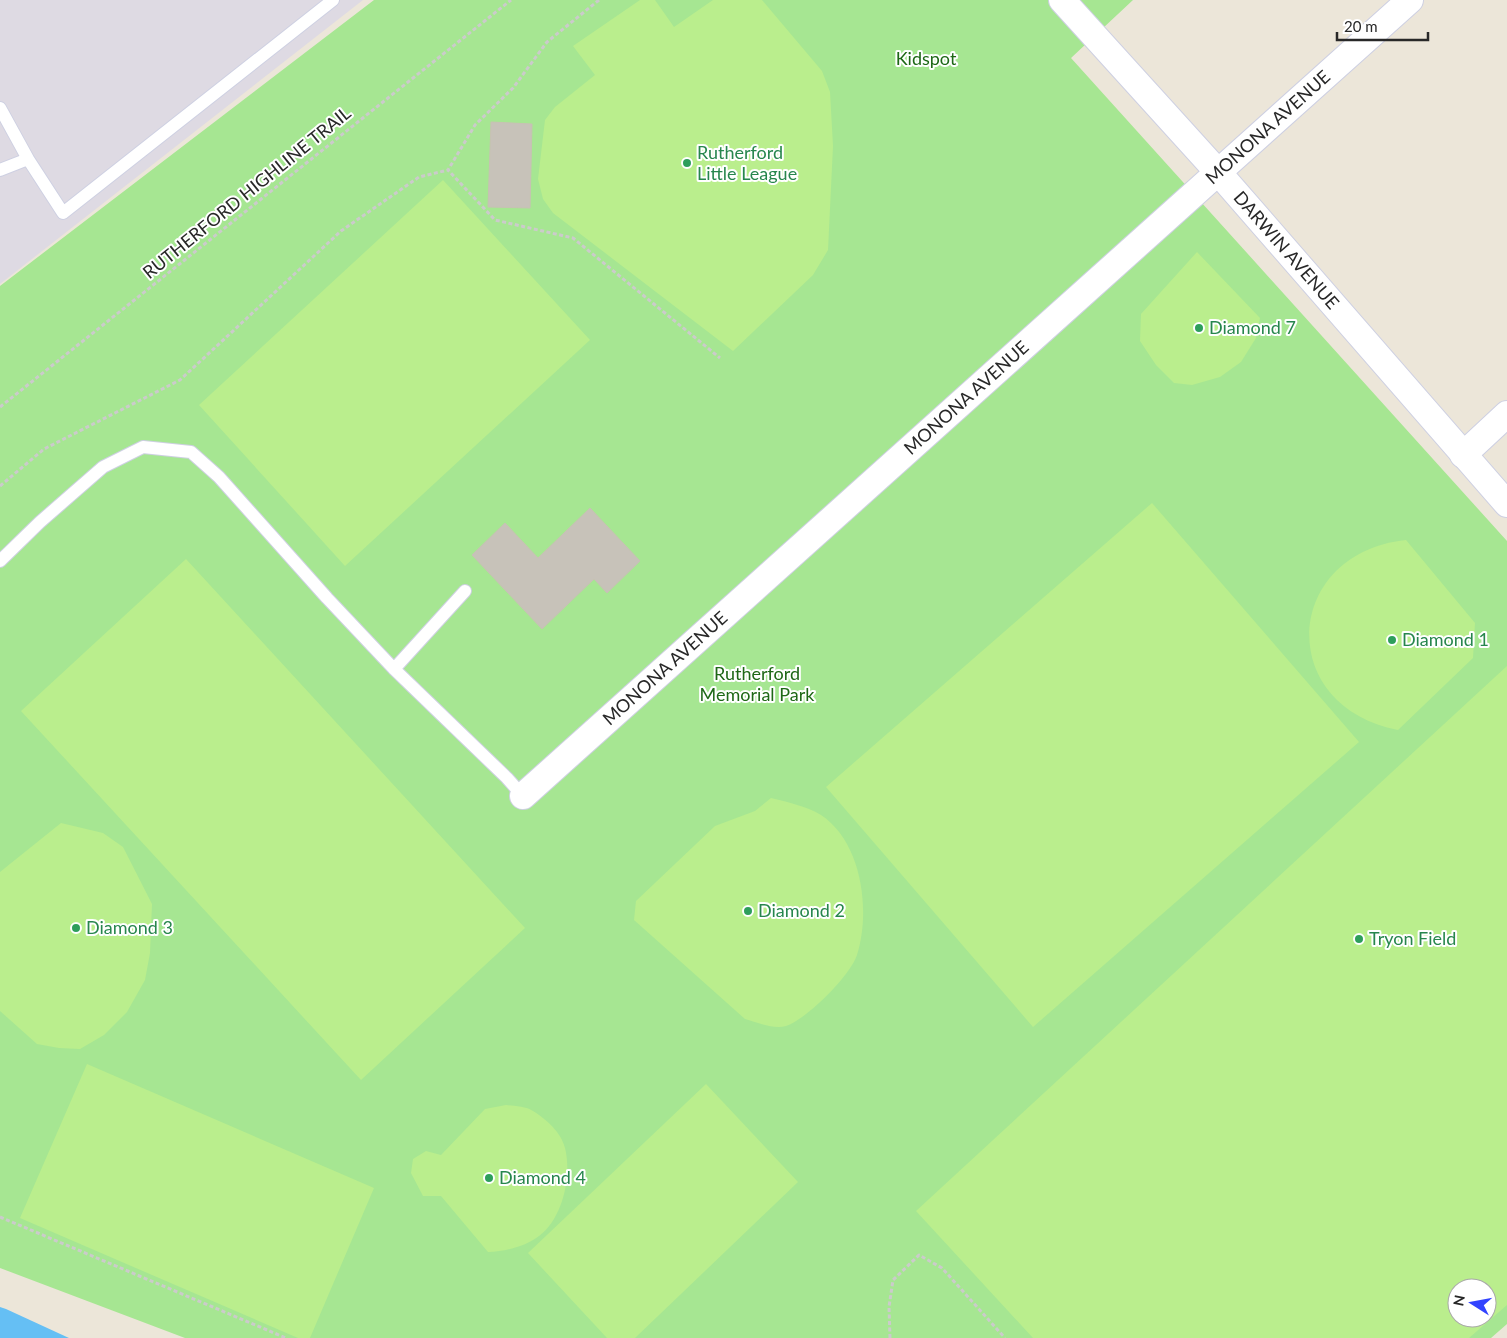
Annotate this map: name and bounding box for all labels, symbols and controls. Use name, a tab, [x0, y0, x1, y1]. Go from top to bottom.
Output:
scale bar	[1337, 10, 1428, 42]
text: 20 m	[1344, 17, 1378, 35]
park label: Kidspot	[896, 47, 957, 69]
street label: MONONA AVENUE	[1200, 65, 1334, 188]
street label: RUTHERFORD HIGHLINE TRAIL	[138, 102, 355, 283]
place label: Rutherford Little League	[697, 141, 797, 184]
marker: Rutherford Little League	[681, 157, 693, 169]
street label: DARWIN AVENUE	[1230, 186, 1344, 313]
place label: Diamond 7	[1209, 316, 1296, 338]
marker: Diamond 7	[1193, 322, 1205, 334]
street label: MONONA AVENUE	[899, 336, 1033, 459]
street label: MONONA AVENUE	[598, 606, 731, 729]
place label: Diamond 1	[1402, 628, 1489, 650]
marker: Diamond 1	[1386, 634, 1398, 646]
park label: Rutherford Memorial Park	[700, 662, 815, 705]
place label: Diamond 2	[758, 899, 845, 921]
marker: Diamond 2	[742, 905, 754, 917]
place label: Diamond 3	[86, 916, 173, 938]
marker: Diamond 3	[70, 922, 82, 934]
place label: Tryon Field	[1369, 927, 1456, 949]
marker: Tryon Field	[1353, 933, 1365, 945]
place label: Diamond 4	[499, 1166, 586, 1188]
marker: Diamond 4	[483, 1172, 495, 1184]
north arrow	[1447, 1278, 1497, 1328]
text: N	[1449, 1294, 1468, 1307]

